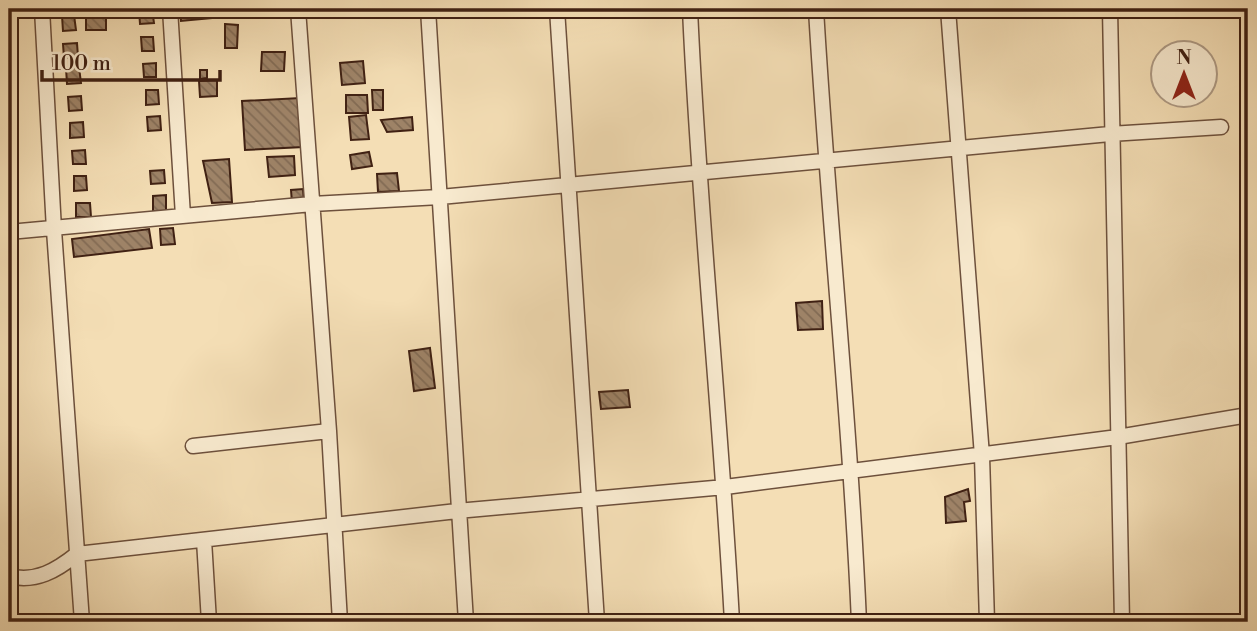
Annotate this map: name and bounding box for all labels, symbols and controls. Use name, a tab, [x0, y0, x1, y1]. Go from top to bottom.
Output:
scale bar	[42, 38, 220, 82]
north arrow	[1148, 38, 1218, 108]
text: N	[1176, 46, 1192, 70]
text: 100 m	[52, 51, 111, 77]

